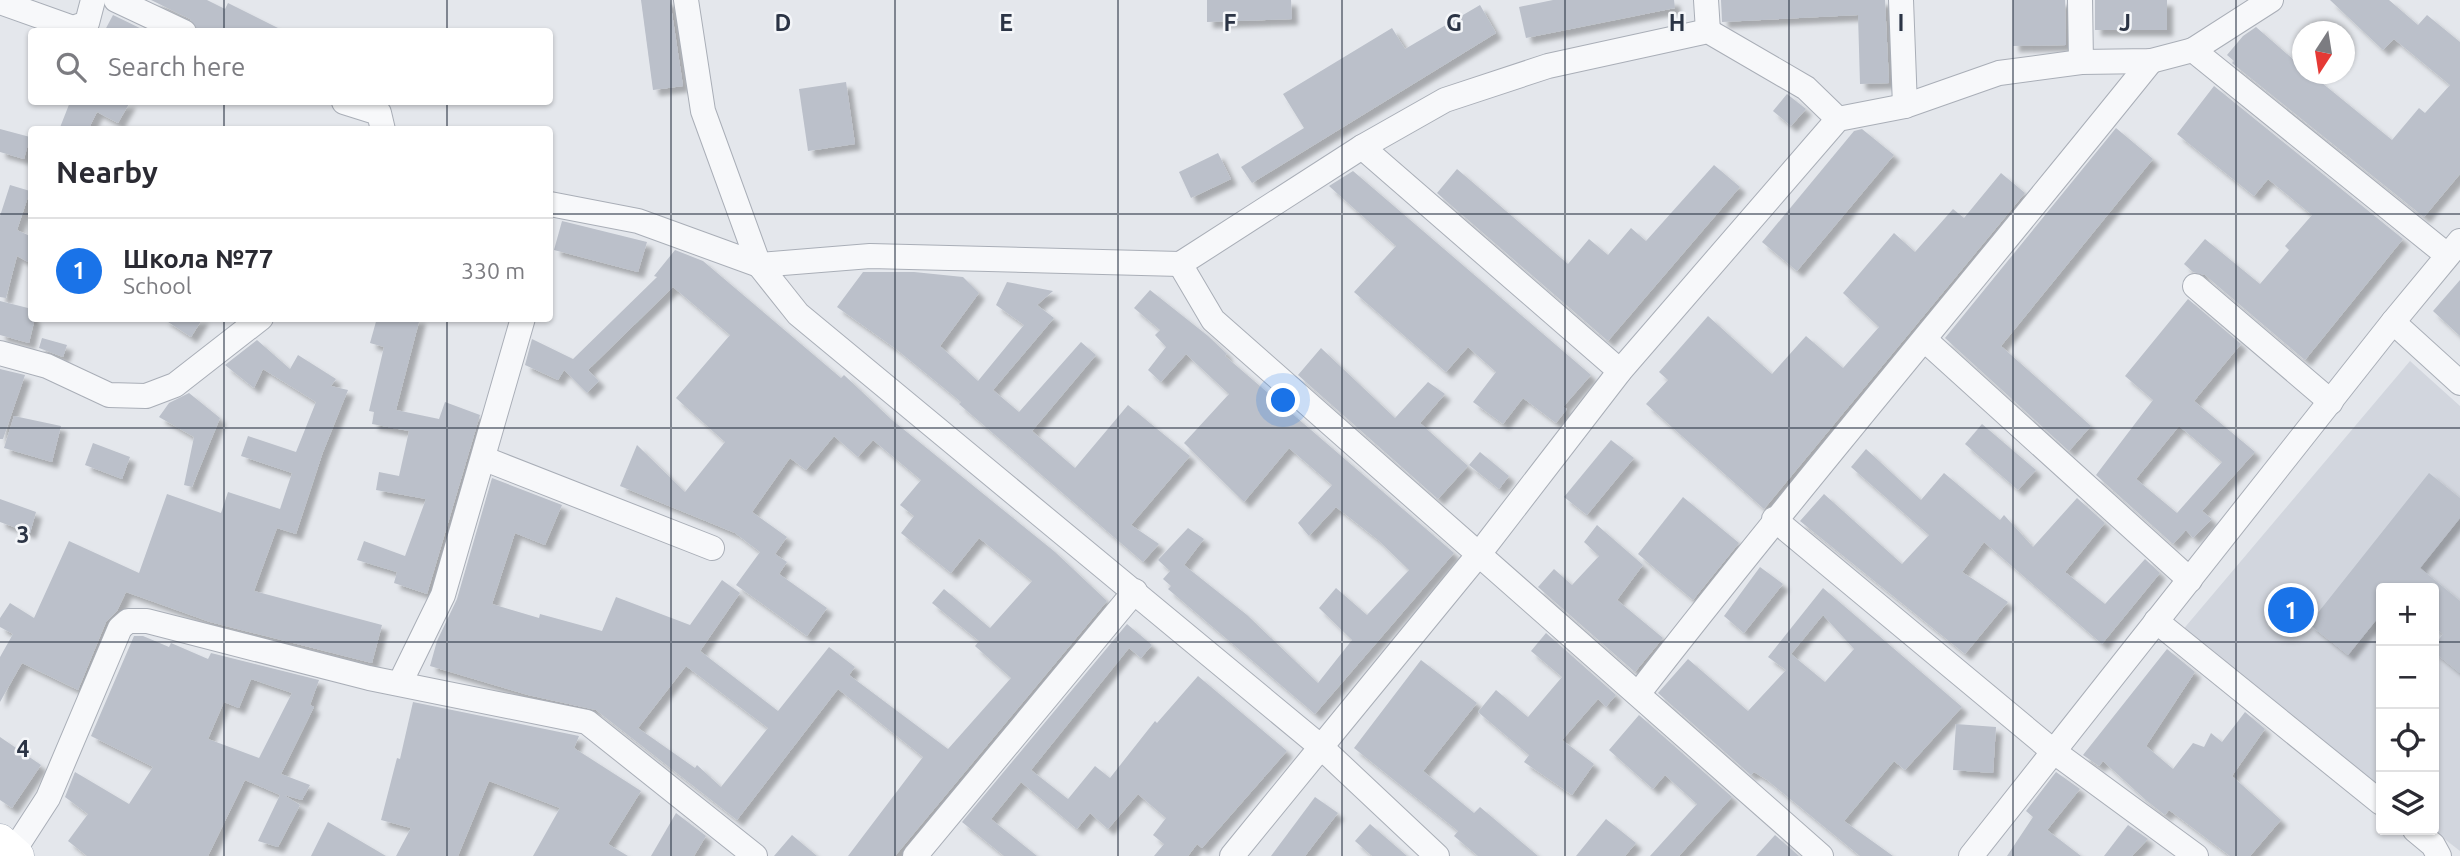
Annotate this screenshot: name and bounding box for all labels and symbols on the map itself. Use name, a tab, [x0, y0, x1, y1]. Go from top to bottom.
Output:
text: D	[775, 10, 791, 35]
text: E	[999, 10, 1013, 35]
text: F	[1224, 10, 1237, 35]
text: G	[1446, 10, 1462, 35]
text: H	[1669, 10, 1685, 35]
text: I	[1898, 10, 1904, 35]
text: J	[2119, 10, 2131, 35]
north arrow	[2292, 21, 2355, 84]
your location	[1266, 383, 1300, 417]
text: 3	[17, 522, 29, 547]
pin: 1	[2268, 584, 2314, 636]
text: 4	[17, 736, 30, 761]

